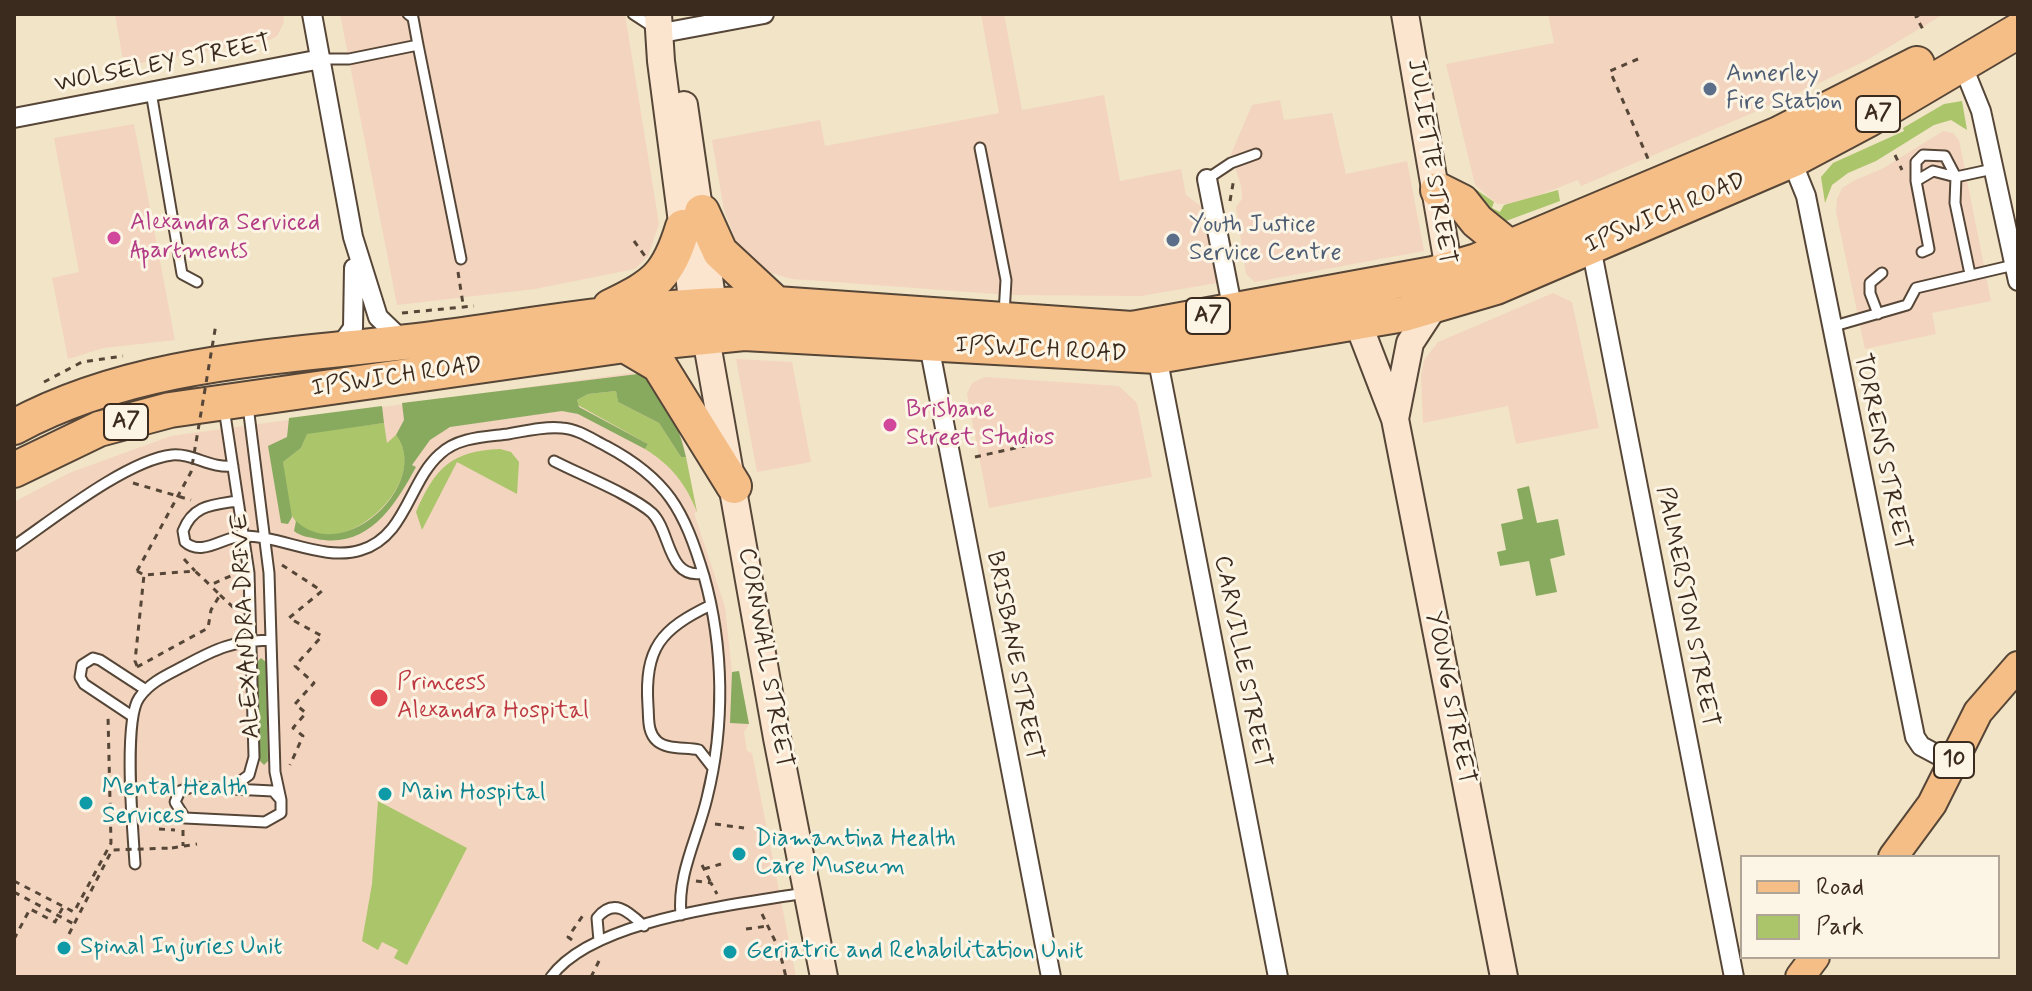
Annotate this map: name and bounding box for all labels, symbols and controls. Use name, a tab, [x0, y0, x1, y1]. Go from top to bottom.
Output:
street label: WOLSELEY STREET	[52, 30, 274, 100]
street label: JULIETTE STREET	[1400, 57, 1460, 267]
place label: Annerley Fire Station	[1726, 61, 1842, 117]
marker: Annerley Fire Station	[1701, 80, 1719, 98]
road number: A7	[1856, 96, 1900, 132]
street label: IPSWICH ROAD	[1581, 167, 1751, 261]
place label: Alexandra Serviced Apartments	[130, 210, 320, 266]
place label: Youth Justice Service Centre	[1189, 212, 1342, 268]
marker: Alexandra Serviced Apartments	[105, 229, 123, 247]
marker: Youth Justice Service Centre	[1164, 231, 1182, 249]
road number: A7	[1186, 298, 1230, 334]
street label: IPSWICH ROAD	[955, 332, 1127, 370]
street label: TORRENS STREET	[1846, 351, 1916, 553]
street label: IPSWICH ROAD	[310, 352, 484, 404]
place label: Brisbane Street Studios	[906, 397, 1055, 453]
road number: A7	[104, 404, 148, 440]
marker: Brisbane Street Studios	[881, 416, 899, 434]
street label: PALMERSTON STREET	[1649, 484, 1723, 730]
street label: ALEXANDRA DRIVE	[227, 512, 267, 740]
street label: CORNWALL STREET	[730, 546, 798, 770]
street label: BRISBANE STREET	[979, 549, 1047, 763]
street label: CARVILLE STREET	[1206, 553, 1276, 771]
street label: YOUNG STREET	[1418, 609, 1480, 787]
place label: Princess Alexandra Hospital	[397, 670, 589, 726]
marker: Princess Alexandra Hospital	[368, 687, 390, 709]
road number: 10	[1934, 742, 1974, 778]
place label: Mental Health Services	[102, 775, 248, 831]
place label: Main Hospital	[401, 780, 546, 808]
marker: Main Hospital	[376, 785, 394, 803]
marker: Mental Health Services	[77, 794, 95, 812]
place label: Diamantina Health Care Museum	[755, 826, 956, 882]
marker: Diamantina Health Care Museum	[730, 845, 748, 863]
legend	[1740, 855, 2000, 959]
text: Road	[1816, 872, 1864, 903]
text: Park	[1816, 912, 1864, 943]
place label: Spinal Injuries Unit	[80, 934, 283, 962]
place label: Geriatric and Rehabilitation Unit	[746, 938, 1083, 966]
marker: Spinal Injuries Unit	[55, 939, 73, 957]
marker: Geriatric and Rehabilitation Unit	[721, 943, 739, 961]

